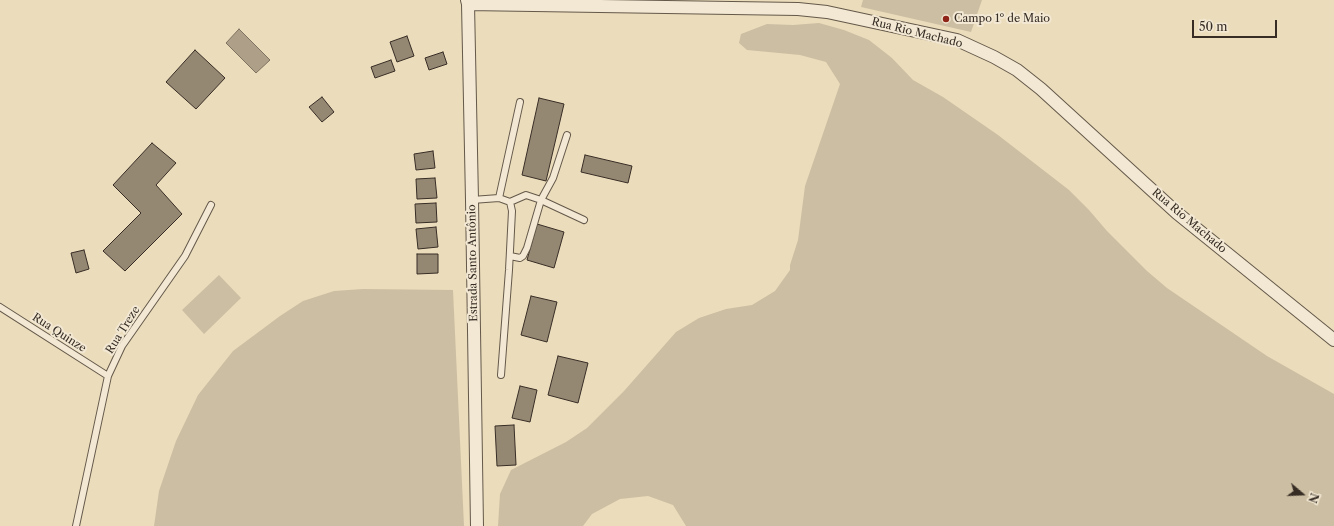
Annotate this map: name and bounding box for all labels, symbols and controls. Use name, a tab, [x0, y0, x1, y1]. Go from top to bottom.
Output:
place label: Campo 1º de Maio	[954, 12, 1050, 26]
scale bar	[1194, 12, 1279, 38]
marker: Campo 1º de Maio	[941, 14, 951, 24]
street label: Rua Rio Machado	[870, 15, 964, 51]
text: 50 m	[1199, 19, 1228, 34]
street label: Rua Rio Machado	[1149, 186, 1229, 256]
street label: Estrada Santo Antônio	[465, 204, 481, 322]
street label: Rua Treze	[103, 304, 143, 356]
street label: Rua Quinze	[30, 311, 88, 355]
north arrow	[1282, 474, 1322, 514]
text: N	[1305, 491, 1322, 505]

